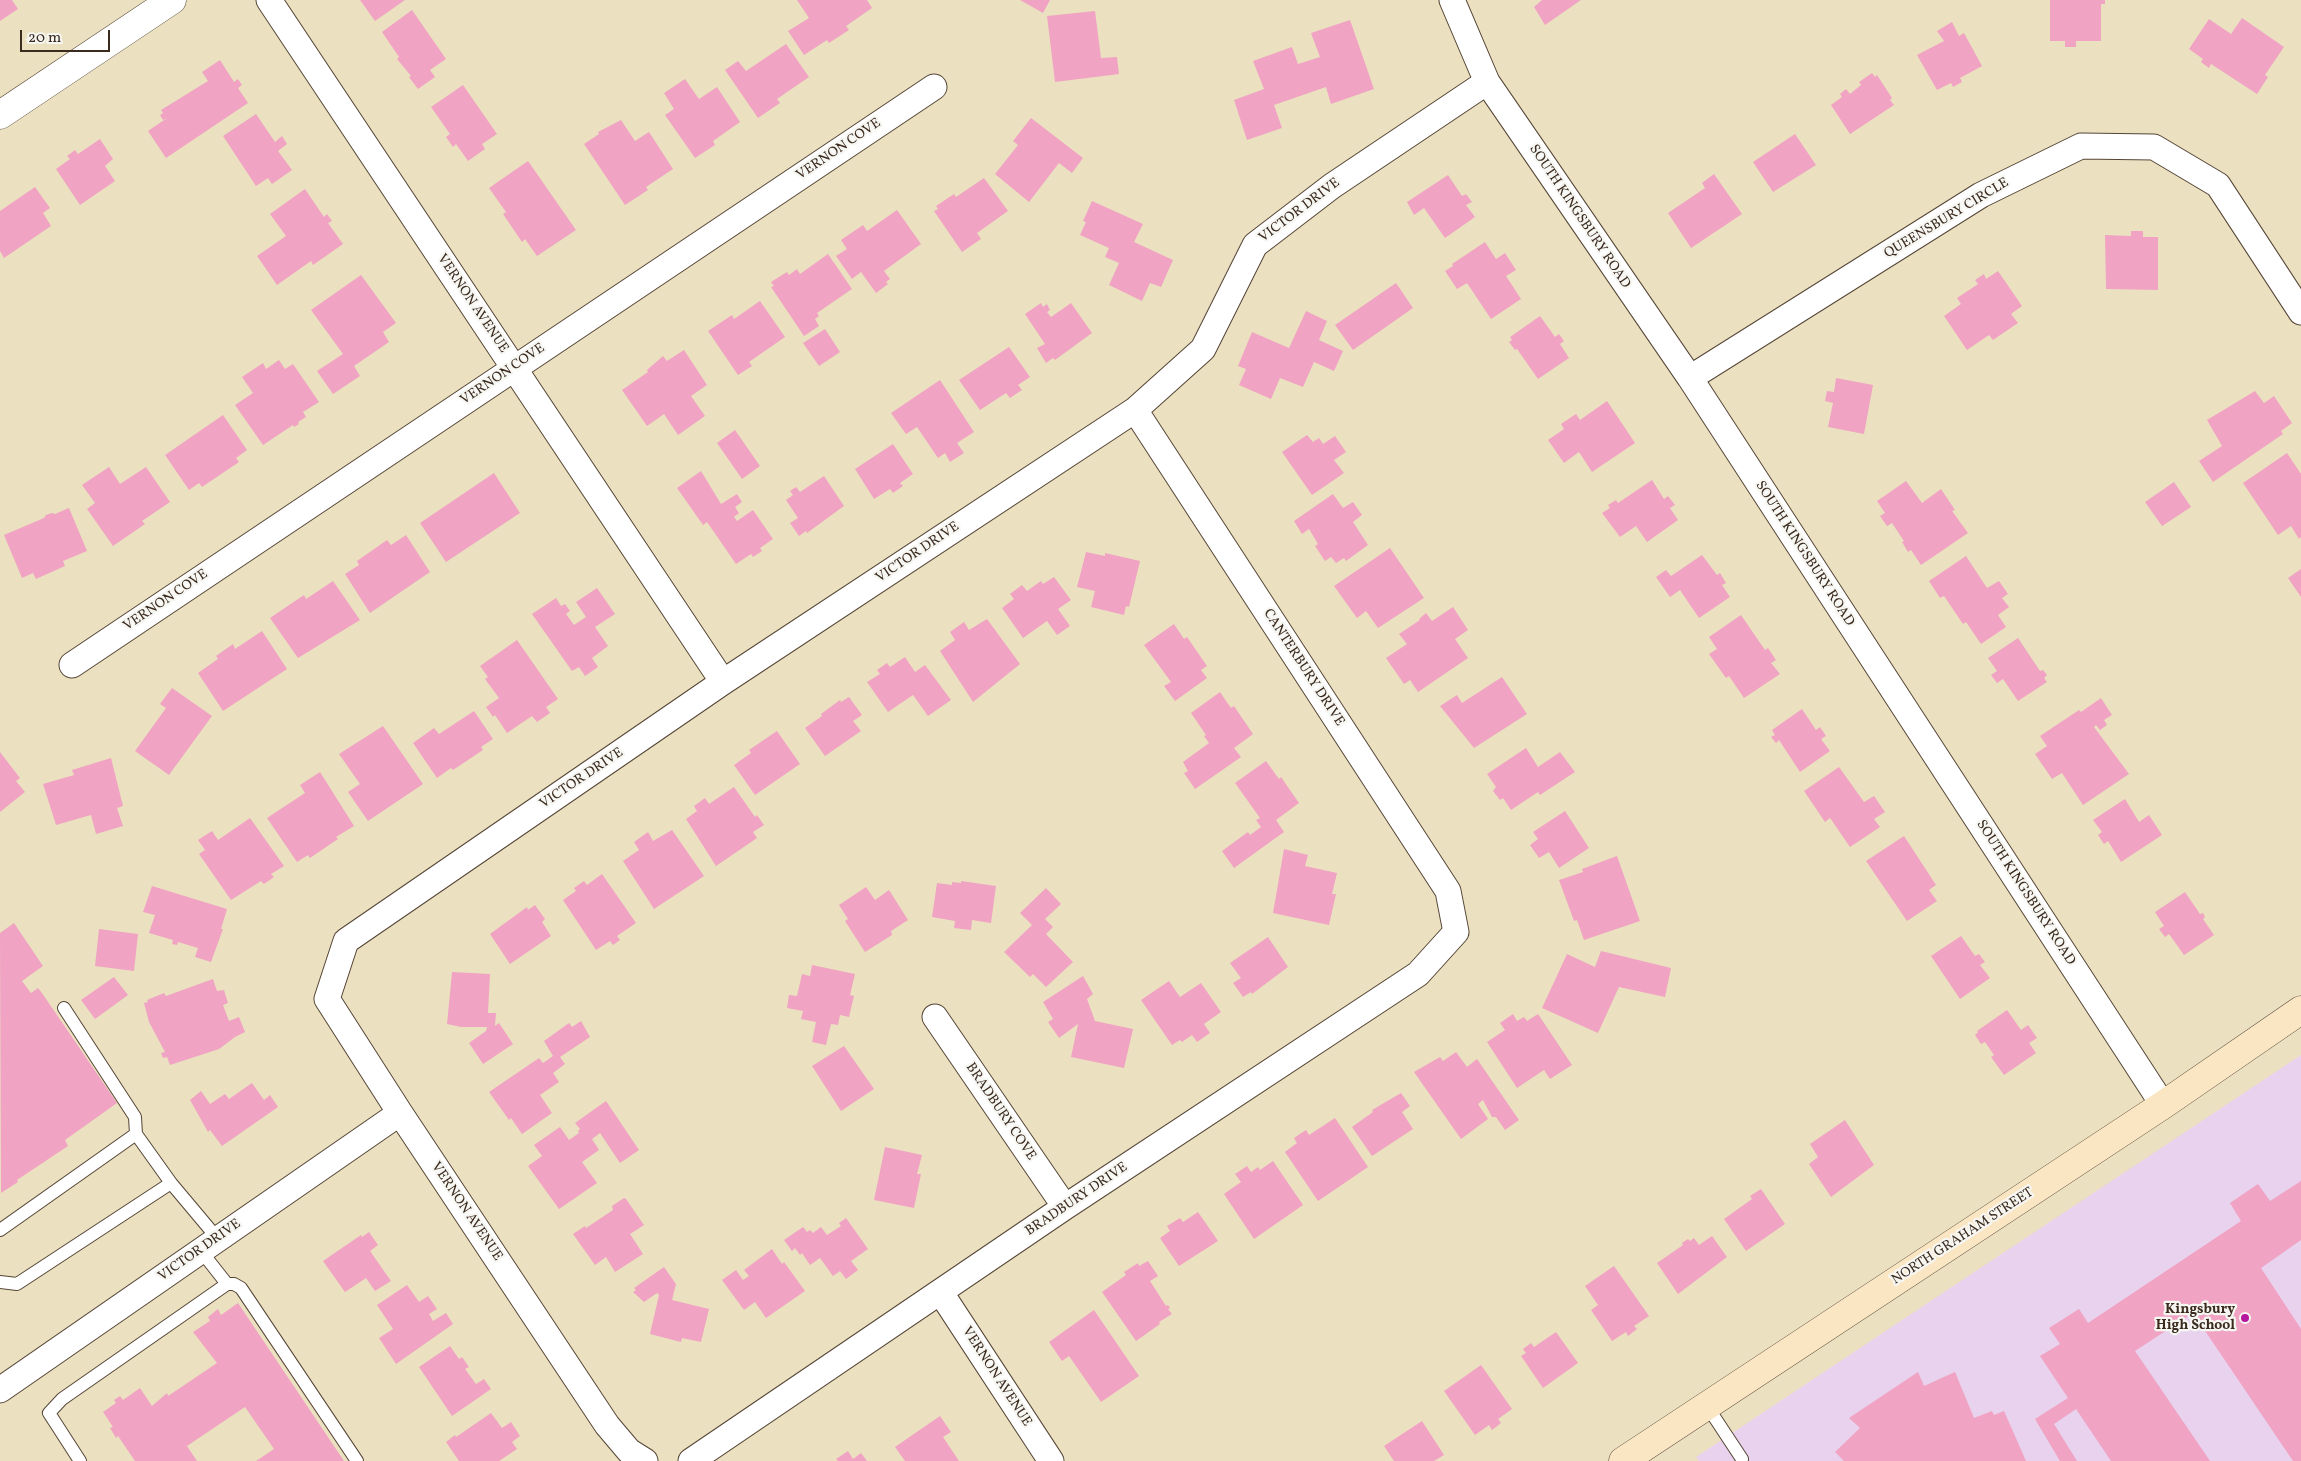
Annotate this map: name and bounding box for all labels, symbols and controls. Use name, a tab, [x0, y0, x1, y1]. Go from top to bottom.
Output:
scale bar	[22, 20, 112, 52]
text: 20 m	[28, 28, 61, 49]
street label: VERNON COVE	[794, 116, 884, 184]
street label: SOUTH KINGSBURY ROAD	[1525, 142, 1633, 292]
street label: VICTOR DRIVE	[1256, 175, 1344, 247]
street label: QUEENSBURY CIRCLE	[1882, 175, 2012, 263]
street label: VERNON AVENUE	[433, 251, 511, 357]
street label: VERNON COVE	[458, 341, 548, 409]
street label: SOUTH KINGSBURY ROAD	[1751, 478, 1857, 630]
street label: VICTOR DRIVE	[873, 519, 963, 587]
street label: VERNON COVE	[121, 567, 211, 635]
street label: CANTERBURY DRIVE	[1259, 606, 1347, 730]
street label: VICTOR DRIVE	[537, 745, 627, 813]
street label: SOUTH KINGSBURY ROAD	[1972, 817, 2078, 969]
street label: BRADBURY COVE	[961, 1060, 1039, 1164]
street label: VERNON AVENUE	[427, 1159, 505, 1265]
street label: BRADBURY DRIVE	[1023, 1160, 1131, 1240]
street label: NORTH GRAHAM STREET	[1889, 1185, 2037, 1289]
street label: VICTOR DRIVE	[155, 1216, 245, 1286]
place label: Kingsbury High School	[2156, 1302, 2235, 1334]
marker: Kingsbury High School	[2239, 1312, 2251, 1324]
street label: VERNON AVENUE	[958, 1324, 1034, 1430]

